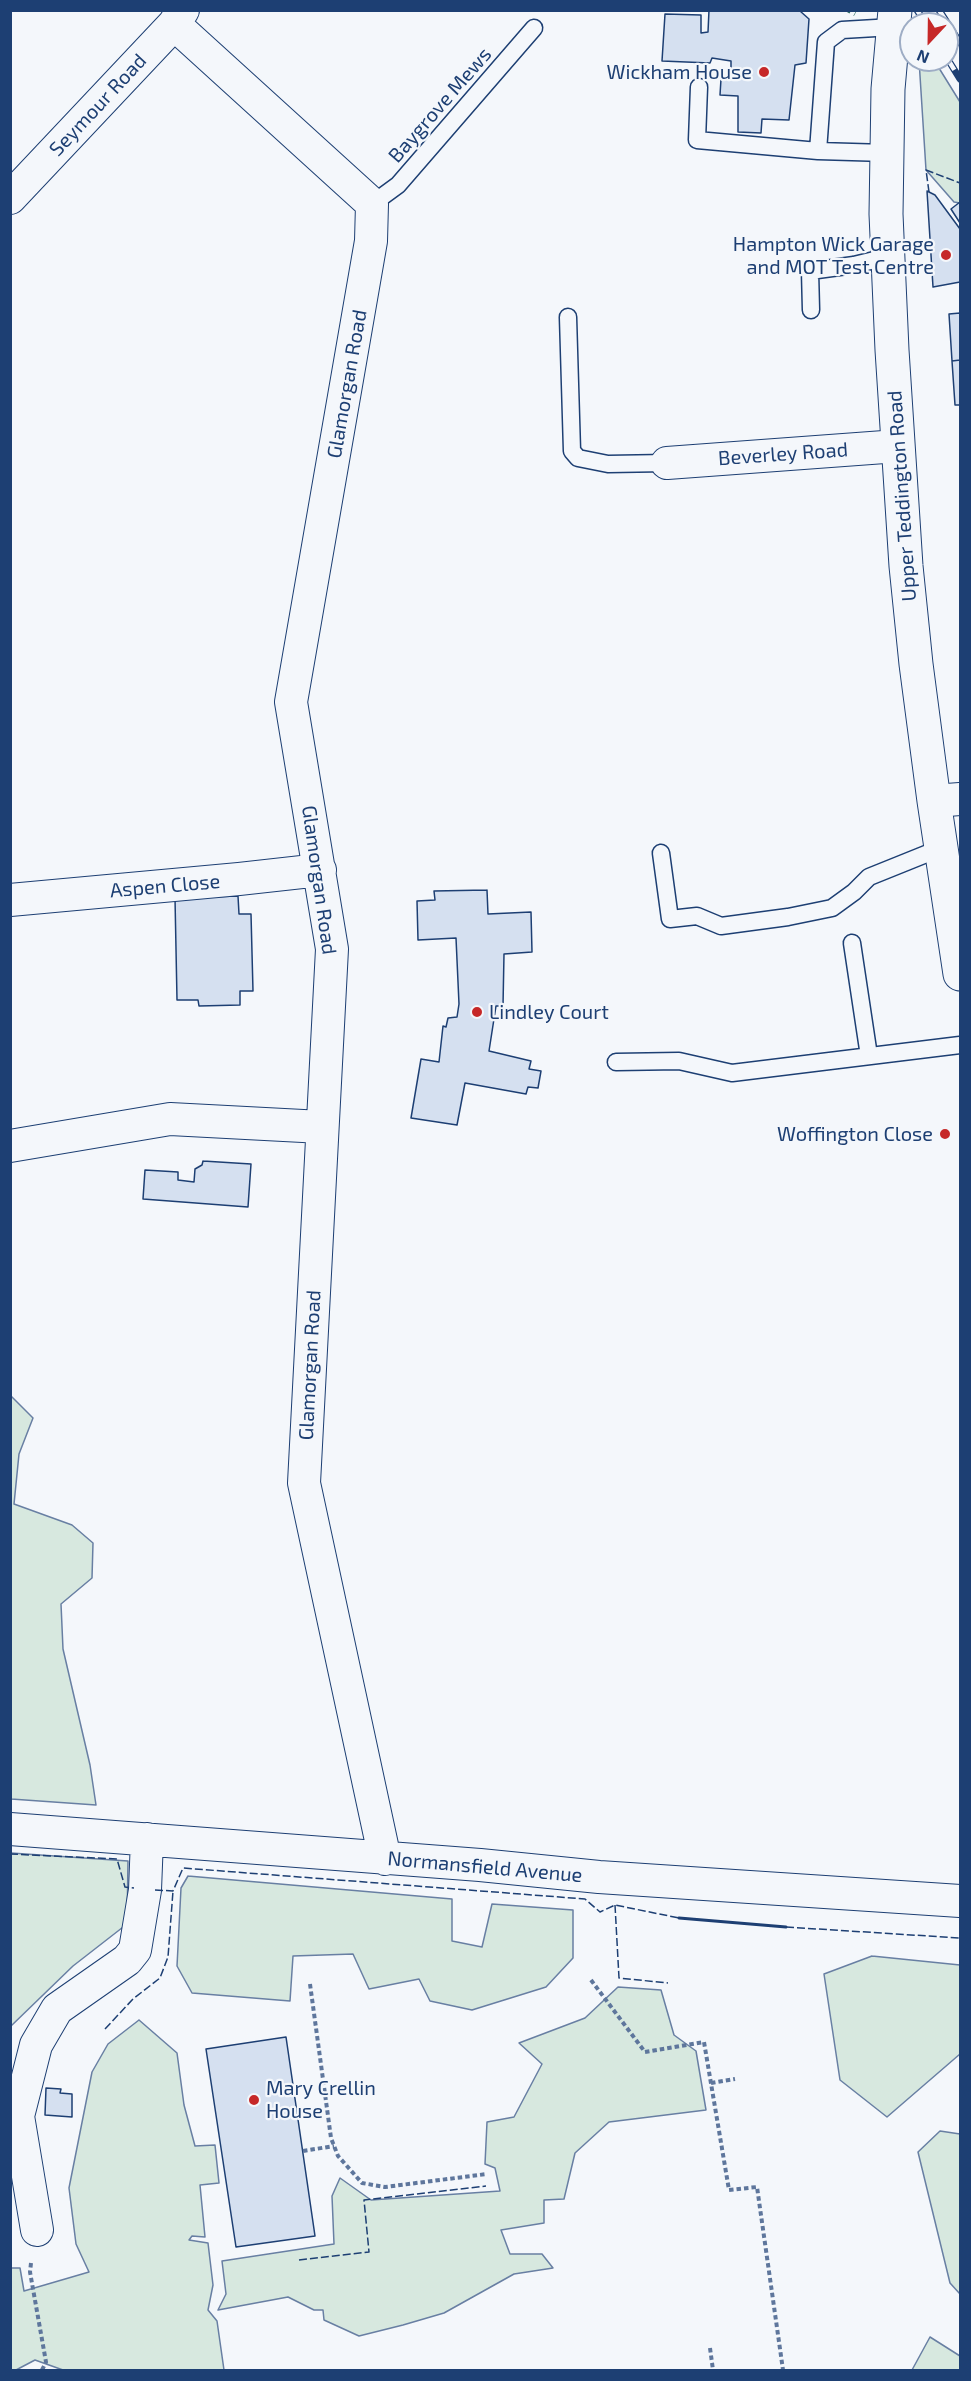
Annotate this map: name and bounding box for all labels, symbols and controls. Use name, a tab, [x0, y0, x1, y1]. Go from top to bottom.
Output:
north arrow	[899, 12, 959, 72]
street label: Baygrove Mews	[384, 43, 496, 167]
text: N	[914, 46, 932, 68]
street label: Seymour Road	[44, 49, 152, 161]
place label: Wickham House	[607, 60, 752, 84]
marker: Wickham House	[757, 65, 771, 79]
place label: Hampton Wick Garage and MOT Test Centre	[733, 232, 934, 279]
marker: Hampton Wick Garage and MOT Test Centre	[939, 248, 953, 262]
street label: Glamorgan Road	[322, 308, 372, 460]
street label: Upper Teddington Road	[883, 390, 921, 602]
street label: Beverley Road	[717, 437, 849, 471]
street label: Glamorgan Road	[297, 804, 341, 956]
street label: Aspen Close	[109, 869, 221, 903]
place label: Lindley Court	[489, 1000, 609, 1024]
marker: Lindley Court	[470, 1005, 484, 1019]
place label: Woffington Close	[777, 1122, 933, 1146]
marker: Woffington Close	[938, 1127, 952, 1141]
street label: Glamorgan Road	[294, 1289, 326, 1441]
street label: Normansfield Avenue	[387, 1847, 583, 1887]
place label: Mary Crellin House	[266, 2076, 376, 2123]
marker: Mary Crellin House	[247, 2093, 261, 2107]

